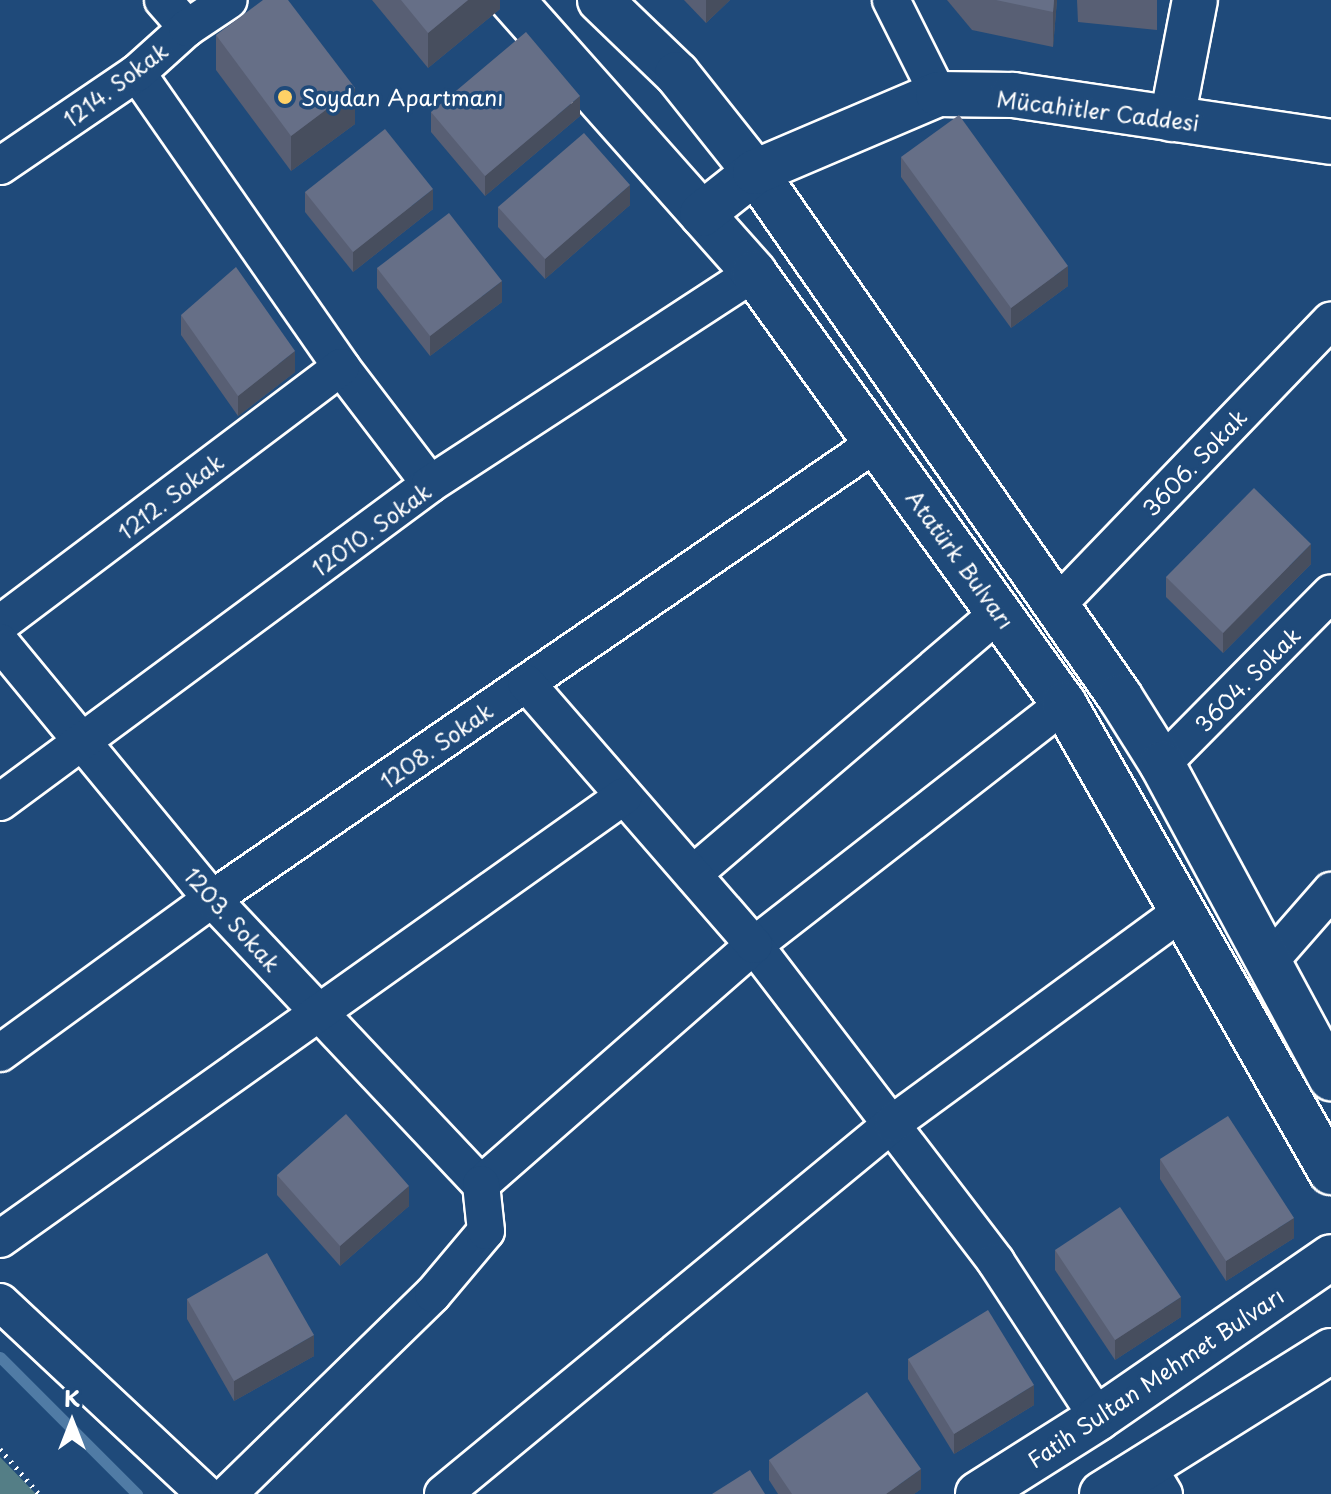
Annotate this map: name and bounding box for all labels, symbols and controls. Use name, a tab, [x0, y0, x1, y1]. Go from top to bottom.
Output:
street label: 1214. Sokak	[57, 36, 173, 132]
place label: Soydan Apartmanı	[301, 84, 502, 110]
street label: Mücahitler Caddesi	[995, 84, 1201, 136]
marker: Soydan Apartmanı	[276, 88, 294, 106]
street label: 3606. Sokak	[1136, 403, 1252, 521]
street label: 1212. Sokak	[110, 447, 230, 545]
street label: 12010. Sokak	[305, 476, 437, 582]
street label: Atatürk Bulvarı	[901, 484, 1021, 634]
street label: 3604. Sokak	[1189, 621, 1305, 737]
street label: 1208. Sokak	[375, 696, 497, 794]
street label: 1203. Sokak	[179, 861, 287, 977]
street label: Fatih Sultan Mehmet Bulvarı	[1021, 1281, 1289, 1473]
text: K	[64, 1381, 80, 1414]
north arrow	[32, 1382, 112, 1462]

